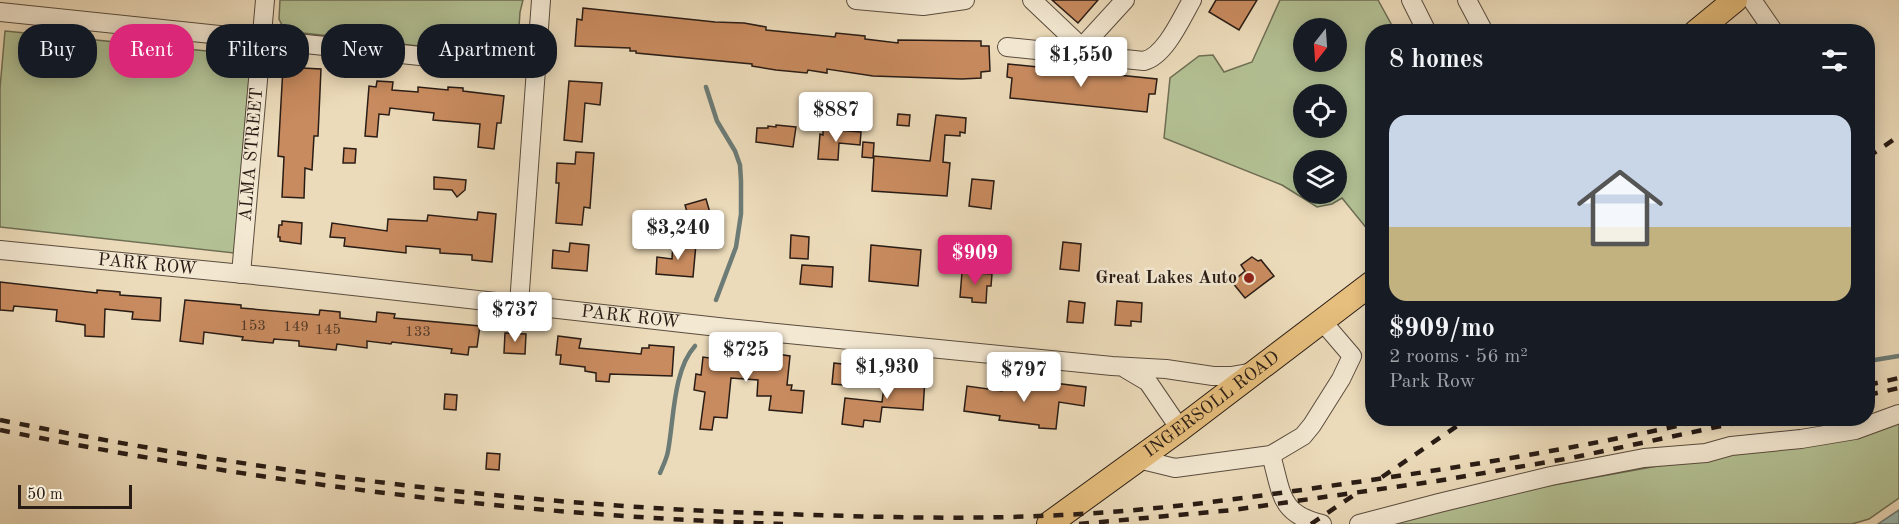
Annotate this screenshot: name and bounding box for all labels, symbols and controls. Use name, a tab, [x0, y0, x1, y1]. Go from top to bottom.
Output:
north arrow	[1293, 18, 1347, 72]
map controls	[1293, 18, 1347, 204]
chip: Buy	[18, 24, 97, 78]
chip: Rent	[109, 24, 194, 78]
chip: Filters	[206, 24, 309, 78]
chip: New	[321, 24, 405, 78]
chip: Apartment	[417, 24, 557, 78]
pin: $1,550	[1032, 37, 1130, 88]
icon: filters	[1818, 44, 1851, 77]
text: $1,550	[1049, 46, 1113, 66]
text: 8 homes	[1389, 47, 1483, 73]
button: locate	[1293, 84, 1347, 138]
street label: ALMA STREET	[237, 87, 266, 222]
pin: $887	[800, 92, 872, 143]
text: $887	[813, 101, 859, 121]
button: layers	[1293, 150, 1347, 204]
icon: home	[1566, 154, 1674, 262]
pin: $3,240	[629, 210, 727, 261]
text: $3,240	[646, 219, 710, 239]
pin: $909	[939, 235, 1011, 286]
text: $909	[952, 244, 998, 264]
street label: PARK ROW	[97, 251, 198, 278]
place label: Great Lakes Auto	[1095, 269, 1237, 287]
marker: Great Lakes Auto	[1242, 271, 1256, 285]
pin: $737	[479, 292, 551, 343]
text: $737	[492, 301, 538, 321]
street label: PARK ROW	[580, 303, 681, 332]
text: $909/mo	[1389, 316, 1495, 342]
house number: 153	[240, 319, 266, 334]
house number: 149	[283, 320, 309, 335]
house number: 145	[315, 323, 341, 338]
house number: 133	[405, 325, 431, 340]
pin: $725	[710, 332, 782, 383]
text: $725	[723, 341, 769, 361]
text: 2 rooms · 56 m²	[1389, 347, 1528, 367]
street label: INGERSOLL ROAD	[1141, 348, 1283, 461]
pin: $1,930	[838, 349, 936, 400]
pin: $797	[988, 352, 1060, 403]
text: $1,930	[855, 358, 919, 378]
text: $797	[1001, 361, 1047, 381]
text: Park Row	[1389, 372, 1475, 392]
scale bar	[18, 482, 132, 510]
text: 50 m	[27, 487, 63, 503]

